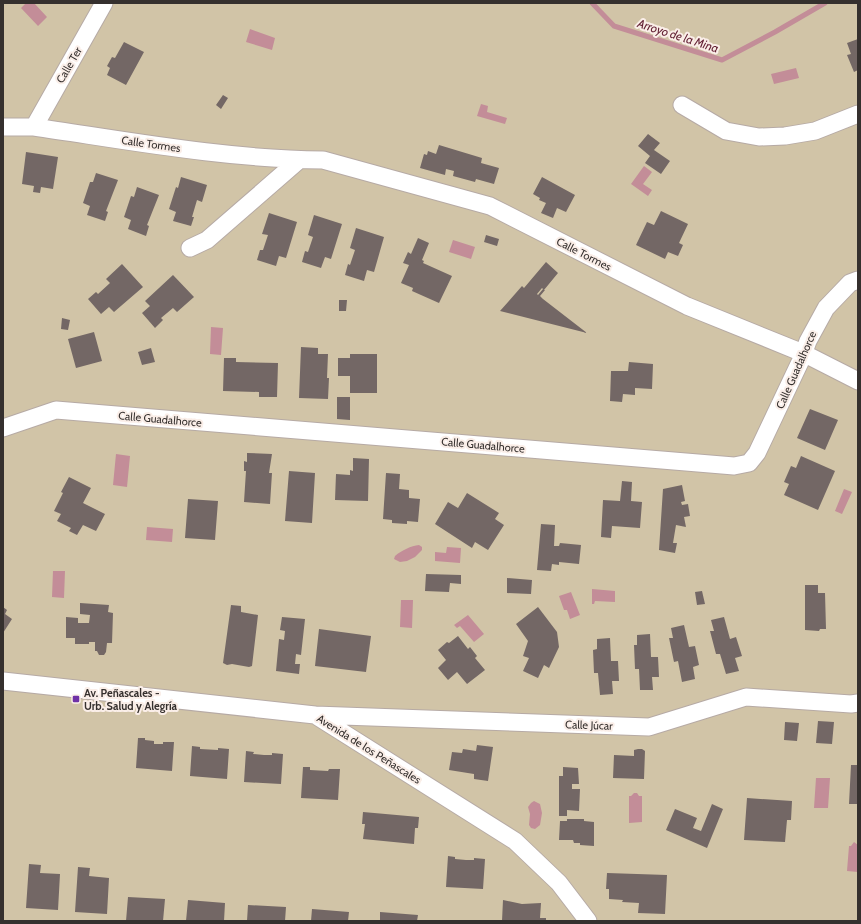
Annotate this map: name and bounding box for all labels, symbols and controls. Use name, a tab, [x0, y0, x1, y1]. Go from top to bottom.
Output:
water label: Arroyo de la Mina	[635, 15, 721, 56]
street label: Calle Ter	[53, 44, 85, 86]
street label: Calle Tormes	[120, 133, 182, 155]
street label: Calle Tormes	[554, 234, 614, 274]
street label: Calle Guadalhorce	[773, 329, 820, 411]
street label: Calle Guadalhorce	[118, 408, 203, 430]
street label: Calle Guadalhorce	[441, 434, 526, 456]
place label: Av. Peñascales - Urb. Salud y Alegría	[84, 686, 178, 713]
marker: Av. Peñascales - Urb. Salud y Alegría	[71, 694, 81, 704]
street label: Avenida de los Peñascales	[314, 711, 424, 787]
street label: Calle Júcar	[565, 717, 614, 733]

